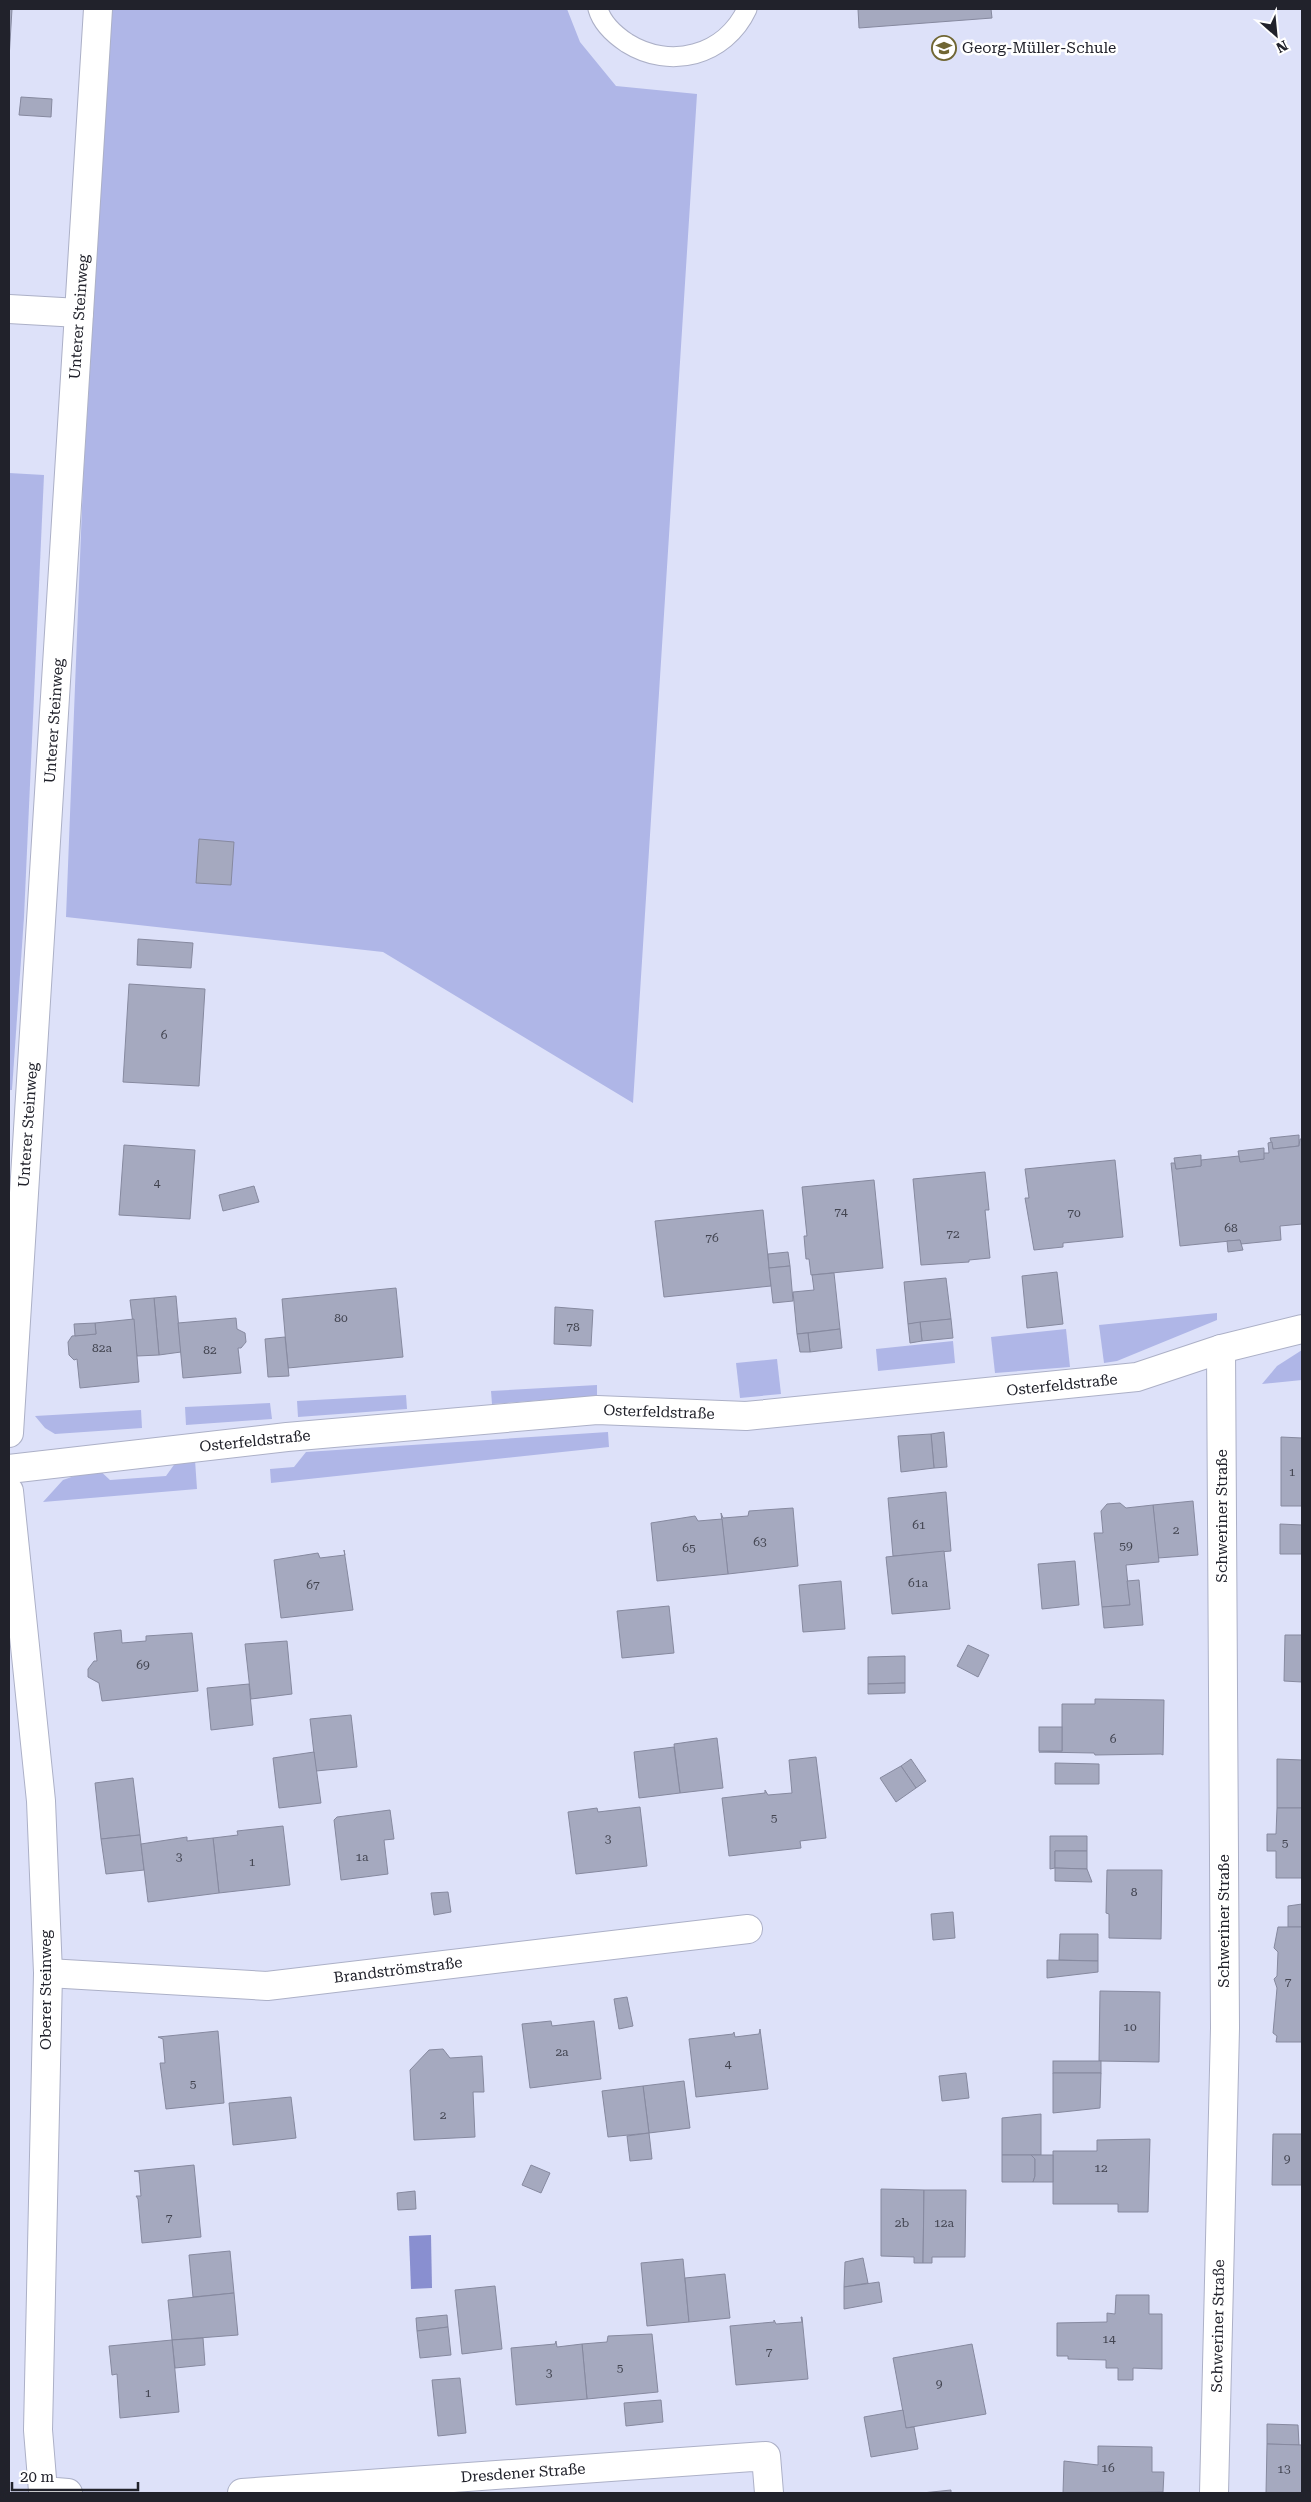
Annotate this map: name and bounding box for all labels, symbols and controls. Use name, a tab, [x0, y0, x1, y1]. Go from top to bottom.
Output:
north arrow	[1251, 10, 1301, 60]
school or university icon: Georg-Müller-Schule	[931, 35, 957, 61]
text: N	[1273, 37, 1290, 56]
place label: Georg-Müller-Schule	[962, 39, 1116, 57]
street label: Unterer Steinweg	[66, 253, 92, 380]
street label: Unterer Steinweg	[41, 657, 67, 784]
house number: 6	[161, 1028, 168, 1042]
street label: Unterer Steinweg	[15, 1061, 41, 1188]
house number: 4	[154, 1176, 161, 1190]
house number: 74	[834, 1205, 848, 1219]
house number: 70	[1067, 1206, 1081, 1220]
house number: 68	[1224, 1221, 1238, 1235]
house number: 72	[946, 1227, 960, 1241]
house number: 76	[705, 1231, 719, 1245]
house number: 80	[334, 1311, 348, 1325]
house number: 78	[566, 1320, 580, 1334]
house number: 82a	[92, 1341, 112, 1355]
house number: 82	[203, 1343, 217, 1357]
street label: Osterfeldstraße	[1006, 1370, 1118, 1400]
street label: Osterfeldstraße	[603, 1401, 715, 1423]
street label: Osterfeldstraße	[199, 1426, 311, 1456]
street label: Schweriner Straße	[1213, 1449, 1231, 1583]
house number: 1	[1289, 1465, 1296, 1479]
house number: 61	[912, 1518, 926, 1532]
house number: 2	[1173, 1523, 1180, 1537]
house number: 63	[753, 1535, 767, 1549]
house number: 59	[1119, 1539, 1133, 1553]
house number: 65	[682, 1541, 696, 1555]
house number: 61a	[908, 1576, 928, 1590]
house number: 67	[306, 1578, 320, 1592]
house number: 69	[136, 1658, 150, 1672]
house number: 6	[1110, 1732, 1117, 1746]
house number: 5	[771, 1811, 778, 1825]
house number: 3	[605, 1832, 612, 1846]
house number: 5	[1282, 1836, 1289, 1850]
house number: 3	[176, 1850, 183, 1864]
house number: 1a	[355, 1850, 369, 1864]
street label: Schweriner Straße	[1215, 1854, 1233, 1988]
house number: 1	[249, 1855, 256, 1869]
house number: 8	[1131, 1885, 1138, 1899]
street label: Oberer Steinweg	[37, 1929, 55, 2050]
street label: Brandströmstraße	[333, 1953, 463, 1987]
house number: 7	[1285, 1975, 1292, 1989]
house number: 10	[1123, 2020, 1137, 2034]
house number: 2a	[555, 2045, 569, 2059]
house number: 4	[725, 2057, 732, 2071]
house number: 5	[190, 2077, 197, 2091]
house number: 2	[440, 2108, 447, 2122]
house number: 9	[1284, 2152, 1291, 2166]
house number: 12	[1094, 2161, 1108, 2175]
house number: 7	[166, 2211, 173, 2225]
house number: 2b	[895, 2216, 909, 2230]
house number: 12a	[934, 2216, 954, 2230]
street label: Schweriner Straße	[1208, 2259, 1228, 2393]
house number: 14	[1102, 2332, 1116, 2346]
house number: 7	[766, 2345, 773, 2359]
house number: 5	[617, 2361, 624, 2375]
house number: 3	[546, 2366, 553, 2380]
house number: 9	[936, 2377, 943, 2391]
house number: 1	[145, 2386, 152, 2400]
scale bar	[12, 2460, 139, 2492]
street label: Dresdener Straße	[460, 2460, 586, 2486]
house number: 16	[1101, 2461, 1115, 2475]
house number: 13	[1277, 2462, 1291, 2476]
text: 20 m	[20, 2468, 55, 2486]

